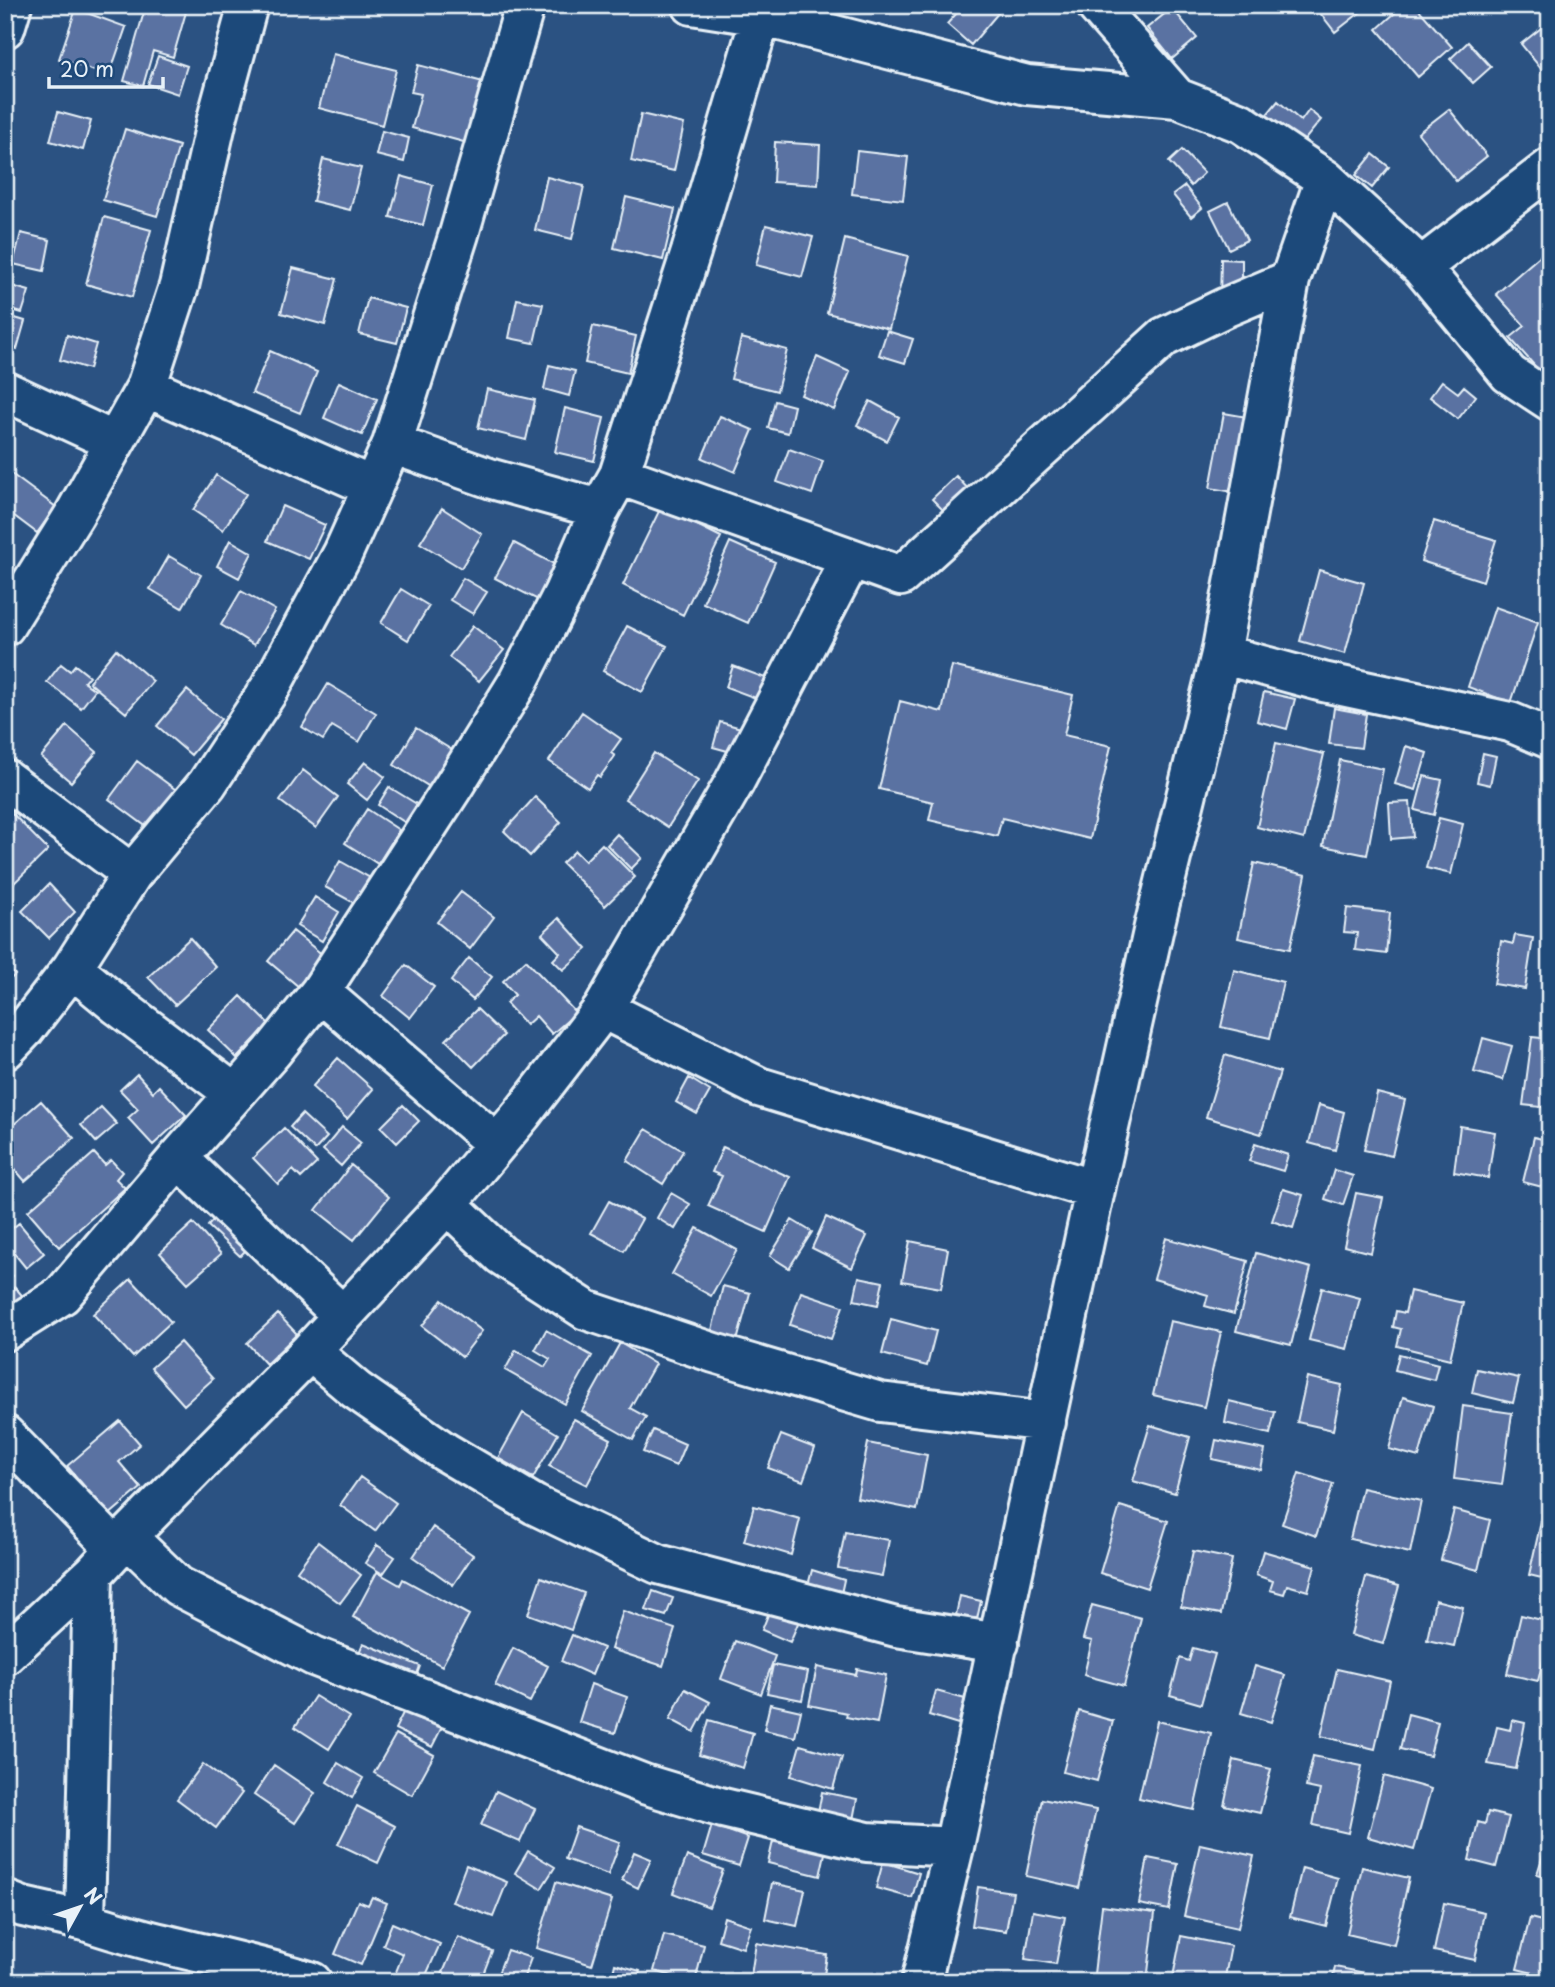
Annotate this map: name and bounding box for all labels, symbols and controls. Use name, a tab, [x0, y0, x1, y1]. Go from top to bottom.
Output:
scale bar	[49, 46, 163, 90]
text: 20 m	[60, 52, 114, 84]
north arrow	[46, 1871, 116, 1941]
text: N	[78, 1881, 109, 1910]

